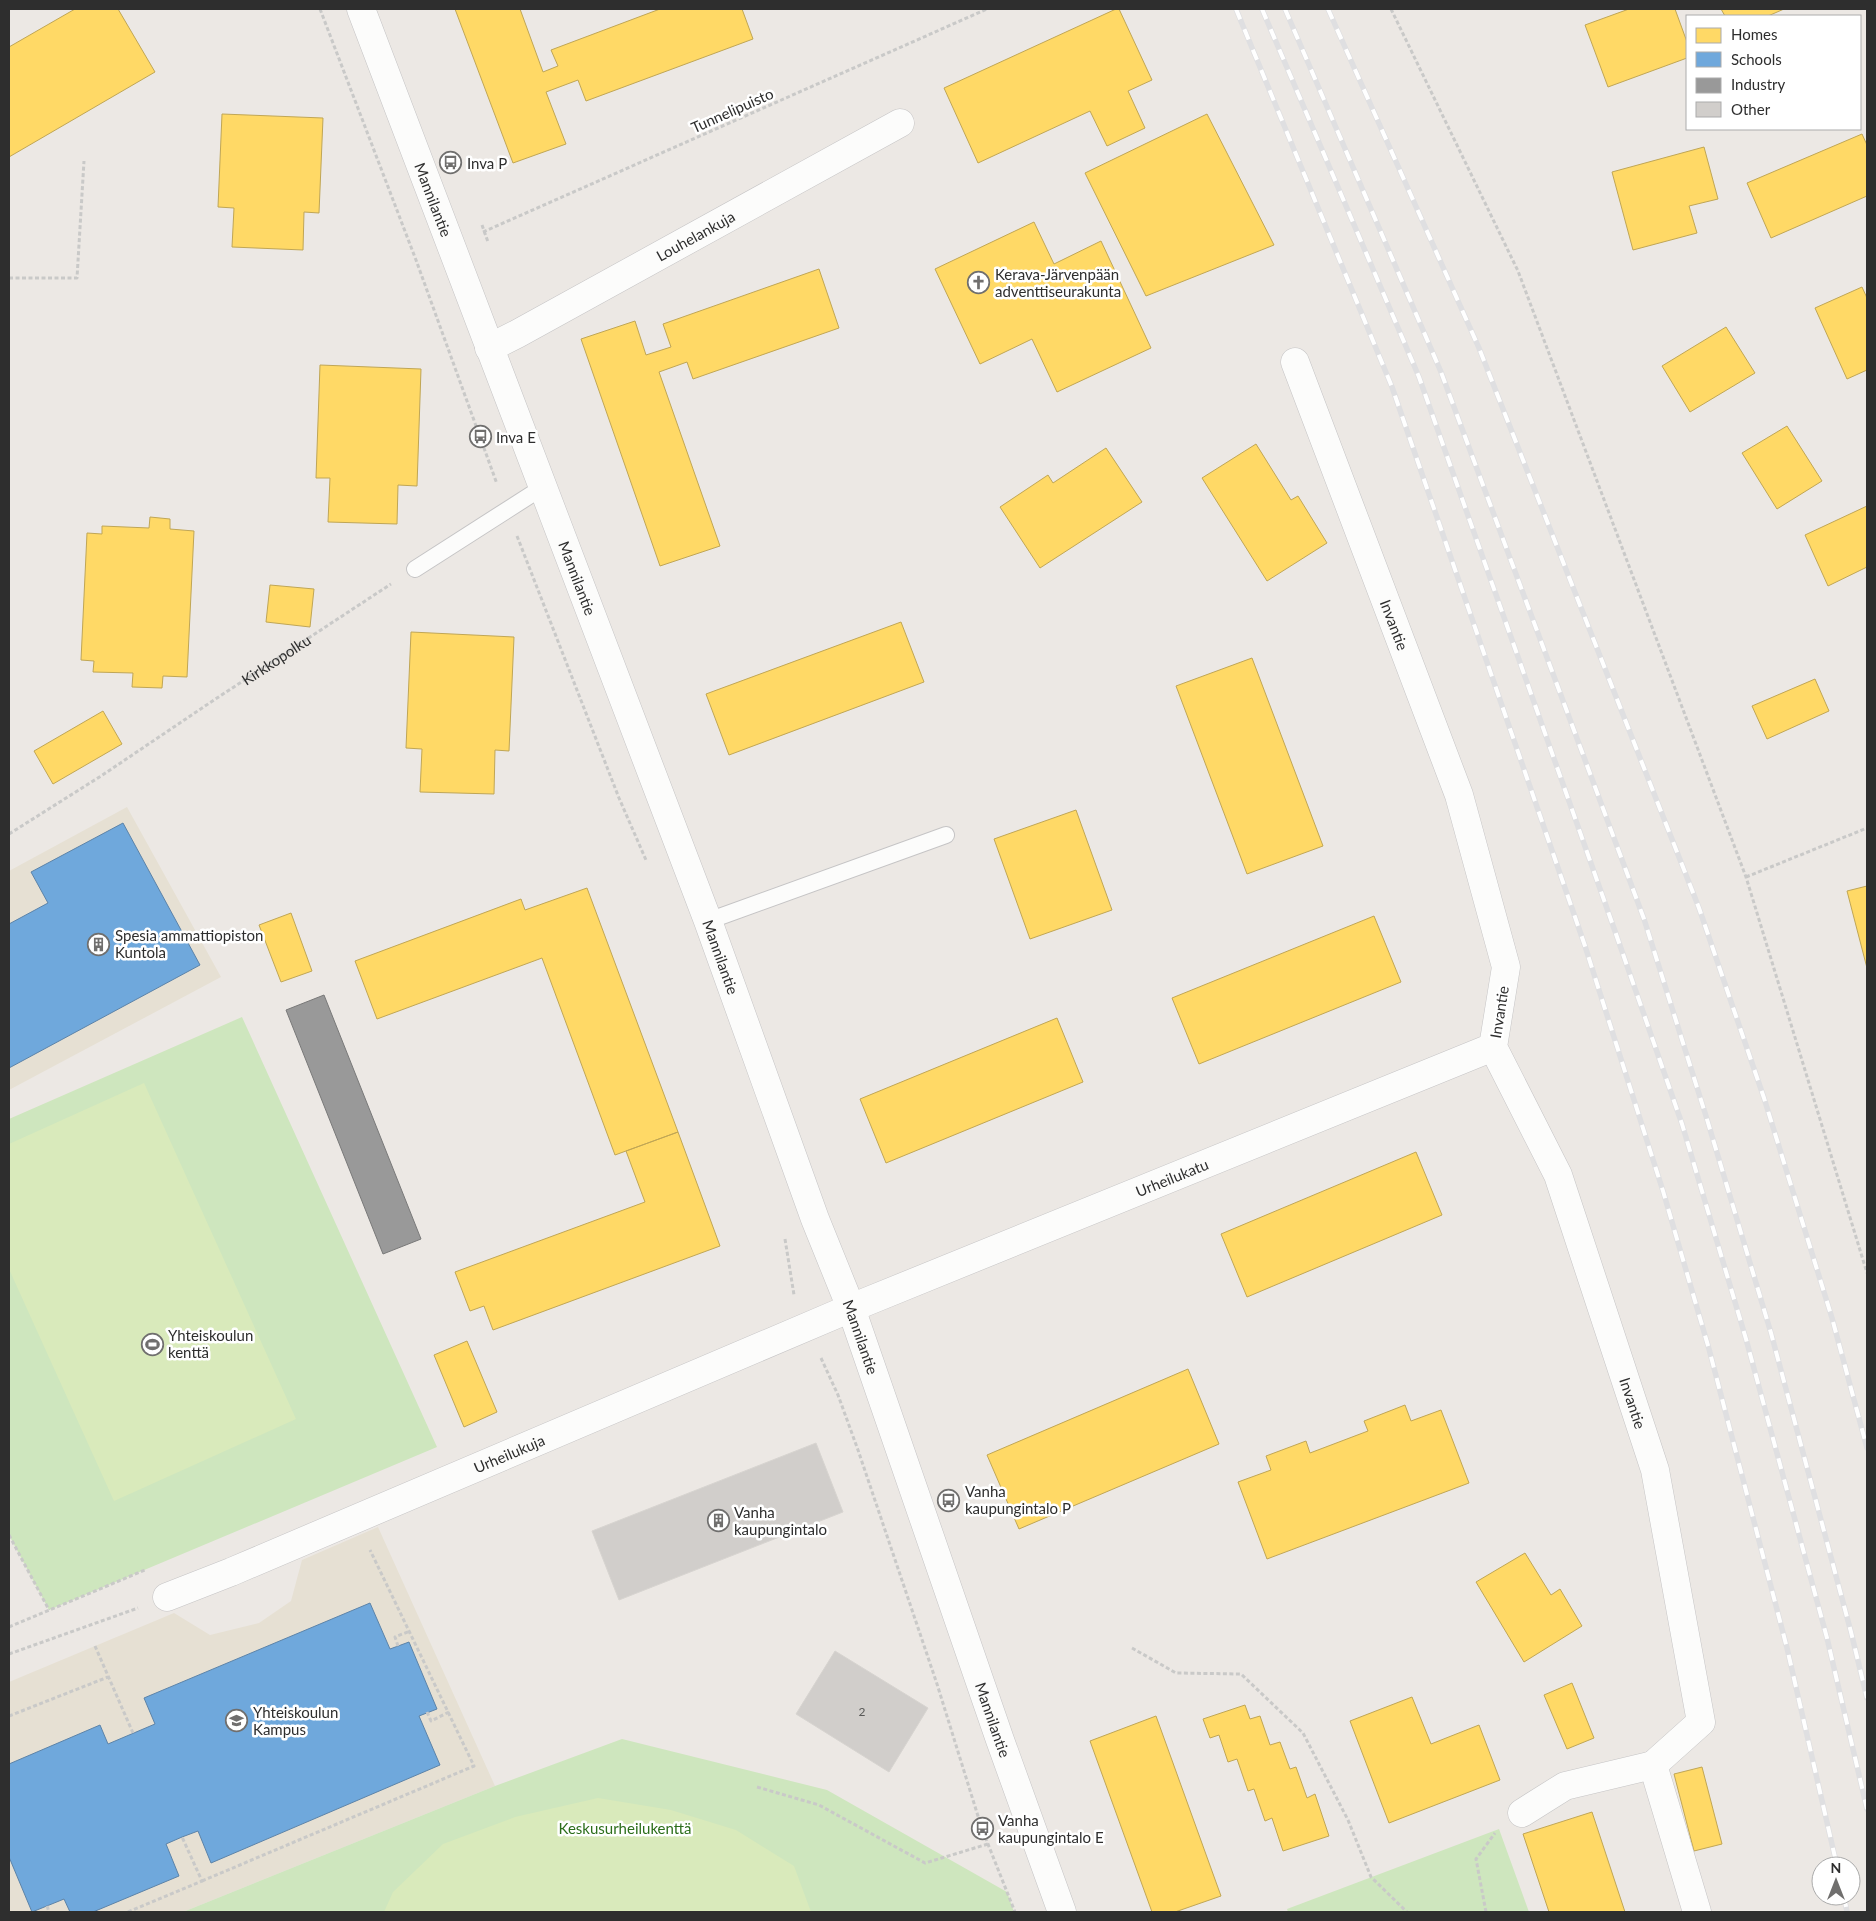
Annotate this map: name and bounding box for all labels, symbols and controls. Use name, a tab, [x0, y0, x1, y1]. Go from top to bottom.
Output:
legend	[1686, 15, 1861, 130]
text: Homes	[1731, 25, 1777, 43]
text: Schools	[1731, 50, 1782, 68]
text: Industry	[1731, 75, 1786, 93]
street label: Tunnelipuisto	[688, 84, 776, 136]
text: Other	[1731, 100, 1771, 118]
bus stop icon: Inva P	[439, 151, 463, 175]
place label: Inva P	[467, 154, 507, 172]
street label: Mannilantie	[411, 160, 456, 239]
street label: Louhelankuja	[653, 207, 738, 265]
place label: Kerava-Järvenpään adventtiseurakunta	[995, 265, 1121, 300]
church icon: Kerava-Järvenpään adventtiseurakunta	[967, 271, 991, 295]
bus stop icon: Inva E	[468, 425, 492, 449]
place label: Inva E	[496, 428, 536, 446]
street label: Mannilantie	[555, 539, 600, 618]
street label: Invantie	[1377, 597, 1412, 653]
street label: Kirkkopolku	[238, 630, 314, 689]
street label: Mannilantie	[699, 917, 743, 997]
place label: Spesia ammattiopiston Kuntola	[115, 926, 263, 961]
building icon: Spesia ammattiopiston Kuntola	[87, 932, 111, 956]
street label: Invantie	[1486, 984, 1512, 1039]
street label: Urheilukatu	[1133, 1155, 1211, 1200]
street label: Mannilantie	[840, 1297, 882, 1377]
place label: Yhteiskoulun kenttä	[168, 1326, 253, 1361]
sports icon: Yhteiskoulun kenttä	[140, 1332, 164, 1356]
street label: Invantie	[1616, 1375, 1650, 1431]
street label: Urheilukuja	[471, 1431, 547, 1477]
place label: Vanha kaupungintalo P	[965, 1482, 1071, 1517]
bus stop icon: Vanha kaupungintalo P	[937, 1488, 961, 1512]
place label: Vanha kaupungintalo	[734, 1503, 827, 1538]
building icon: Vanha kaupungintalo	[706, 1509, 730, 1533]
street label: Mannilantie	[972, 1680, 1014, 1760]
place label: Yhteiskoulun Kampus	[253, 1703, 338, 1738]
house number: 2	[859, 1704, 866, 1719]
school or university icon: Yhteiskoulun Kampus	[225, 1709, 249, 1733]
place label: Vanha kaupungintalo E	[998, 1811, 1104, 1846]
bus stop icon: Vanha kaupungintalo E	[970, 1817, 994, 1841]
park label: Keskusurheilukenttä	[559, 1819, 691, 1837]
north arrow	[1811, 1856, 1861, 1906]
text: N	[1831, 1859, 1841, 1876]

